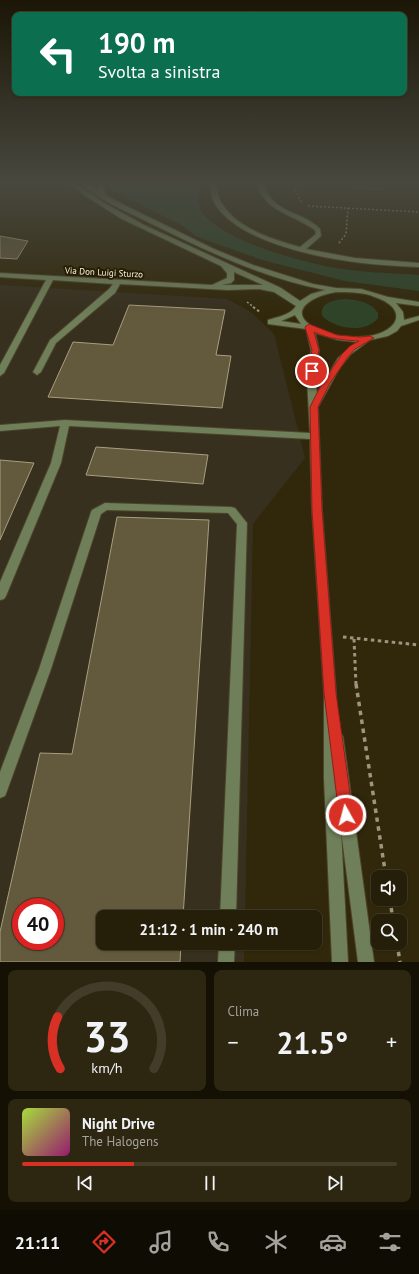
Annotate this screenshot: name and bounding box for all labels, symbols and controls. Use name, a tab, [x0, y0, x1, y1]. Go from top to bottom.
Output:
text: 190 m	[98, 24, 175, 61]
icon: left	[32, 28, 84, 80]
text: Svolta a sinistra	[98, 60, 220, 83]
street label: Via Don Luigi Sturzo	[64, 264, 144, 280]
pin	[295, 354, 329, 388]
icon: arrive	[301, 360, 323, 382]
position arrow	[325, 794, 367, 836]
map controls	[371, 870, 407, 950]
button: sound	[371, 870, 407, 906]
speed limit sign: 40	[12, 898, 64, 950]
button: search	[371, 914, 407, 950]
text: 21:12 · 1 min · 240 m	[140, 920, 278, 939]
text: Clima	[228, 1003, 259, 1020]
text: 33	[83, 1009, 130, 1062]
text: 21.5°	[276, 1023, 348, 1062]
text: −	[228, 1028, 239, 1056]
text: +	[386, 1028, 397, 1056]
text: km/h	[91, 1057, 122, 1076]
text: Night Drive	[82, 1114, 155, 1133]
text: The Halogens	[82, 1133, 159, 1150]
icon: previous	[74, 1172, 96, 1194]
icon: pause	[199, 1172, 221, 1194]
icon: next	[324, 1172, 346, 1194]
icon: directions	[90, 1228, 118, 1256]
icon: music	[147, 1228, 175, 1256]
icon: phone	[204, 1228, 232, 1256]
icon: climate	[262, 1228, 290, 1256]
icon: car	[319, 1228, 347, 1256]
icon: filters	[376, 1228, 404, 1256]
text: 21:11	[15, 1231, 60, 1254]

